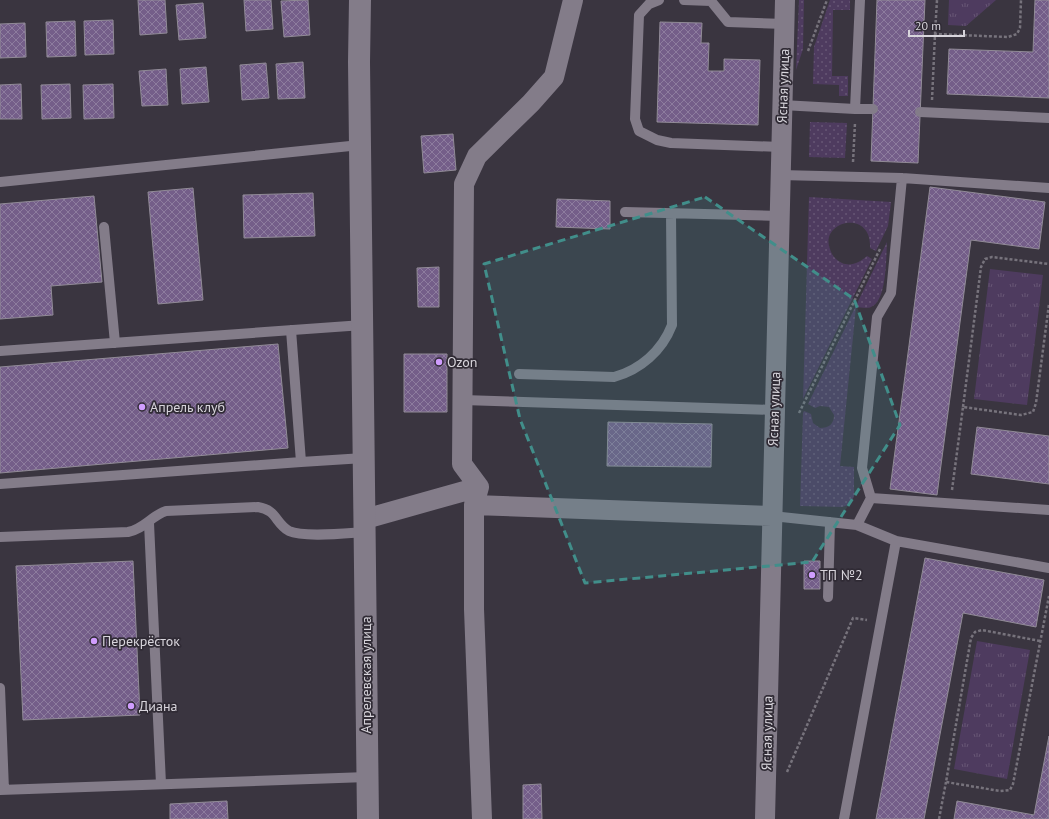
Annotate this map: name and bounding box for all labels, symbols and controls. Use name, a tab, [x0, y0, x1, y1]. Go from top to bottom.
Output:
scale bar	[909, 12, 964, 38]
text: 20 m	[915, 18, 941, 33]
street label: Ясная улица	[773, 48, 793, 124]
place label: Ozon	[447, 353, 477, 371]
marker: Ozon	[434, 357, 444, 367]
street label: Ясная улица	[764, 371, 784, 447]
place label: Апрель клуб	[150, 398, 225, 416]
marker: Апрель клуб	[137, 402, 147, 412]
place label: ТП №2	[820, 566, 863, 584]
marker: ТП №2	[807, 570, 817, 580]
street label: Апрелевская улица	[357, 616, 375, 734]
place label: Перекрёсток	[102, 632, 180, 650]
marker: Перекрёсток	[89, 636, 99, 646]
street label: Ясная улица	[757, 695, 777, 771]
place label: Диана	[139, 697, 178, 715]
marker: Диана	[126, 701, 136, 711]

